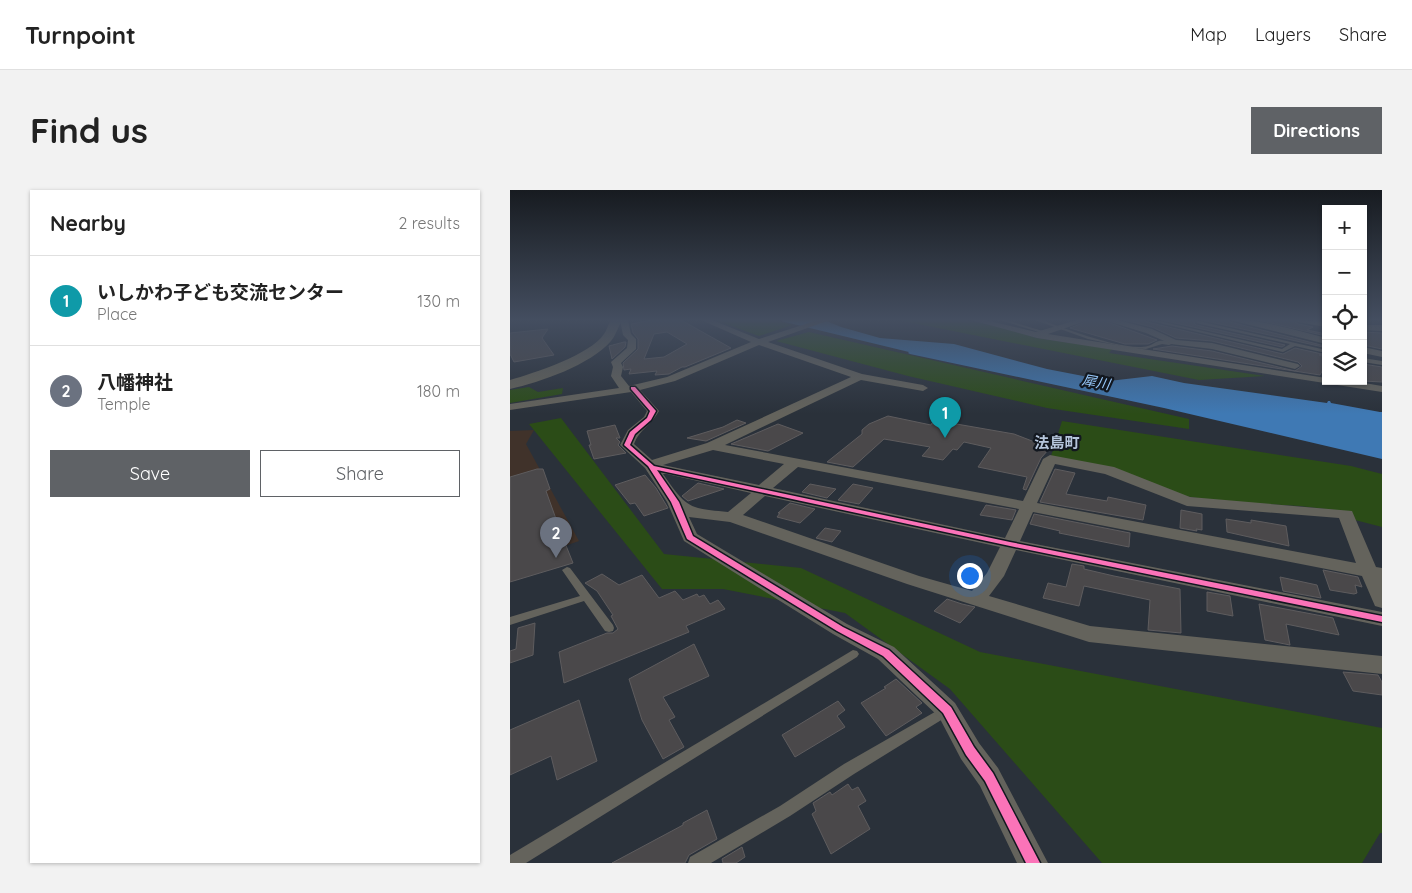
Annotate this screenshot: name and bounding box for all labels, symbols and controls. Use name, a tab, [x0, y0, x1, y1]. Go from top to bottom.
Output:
text: Turnpoint	[25, 20, 136, 50]
text: Map	[1190, 23, 1227, 46]
text: Layers	[1255, 23, 1311, 46]
text: Share	[1339, 23, 1387, 46]
button: Directions	[1251, 107, 1382, 154]
text: Find us	[30, 108, 148, 152]
map controls	[1322, 205, 1367, 385]
button: +	[1322, 205, 1367, 250]
text: Nearby	[50, 210, 126, 236]
text: 2 results	[398, 213, 460, 233]
button: −	[1322, 250, 1367, 295]
text: いしかわ子ども交流センター	[97, 280, 344, 304]
text: 1	[63, 291, 69, 311]
text: 130 m	[417, 291, 460, 311]
button: locate	[1322, 295, 1367, 340]
text: Place	[97, 304, 137, 324]
button: layers	[1322, 340, 1367, 385]
text: 八幡神社	[97, 370, 173, 394]
water label: 犀川	[1081, 371, 1113, 394]
text: 2	[61, 381, 71, 401]
text: 180 m	[417, 381, 460, 401]
text: Temple	[97, 394, 151, 414]
pin: 1	[929, 397, 961, 438]
district label: 法島町	[1034, 433, 1080, 452]
button: Save	[50, 450, 250, 497]
button: Share	[260, 450, 460, 497]
pin: 2	[540, 517, 572, 558]
your location	[957, 563, 983, 589]

